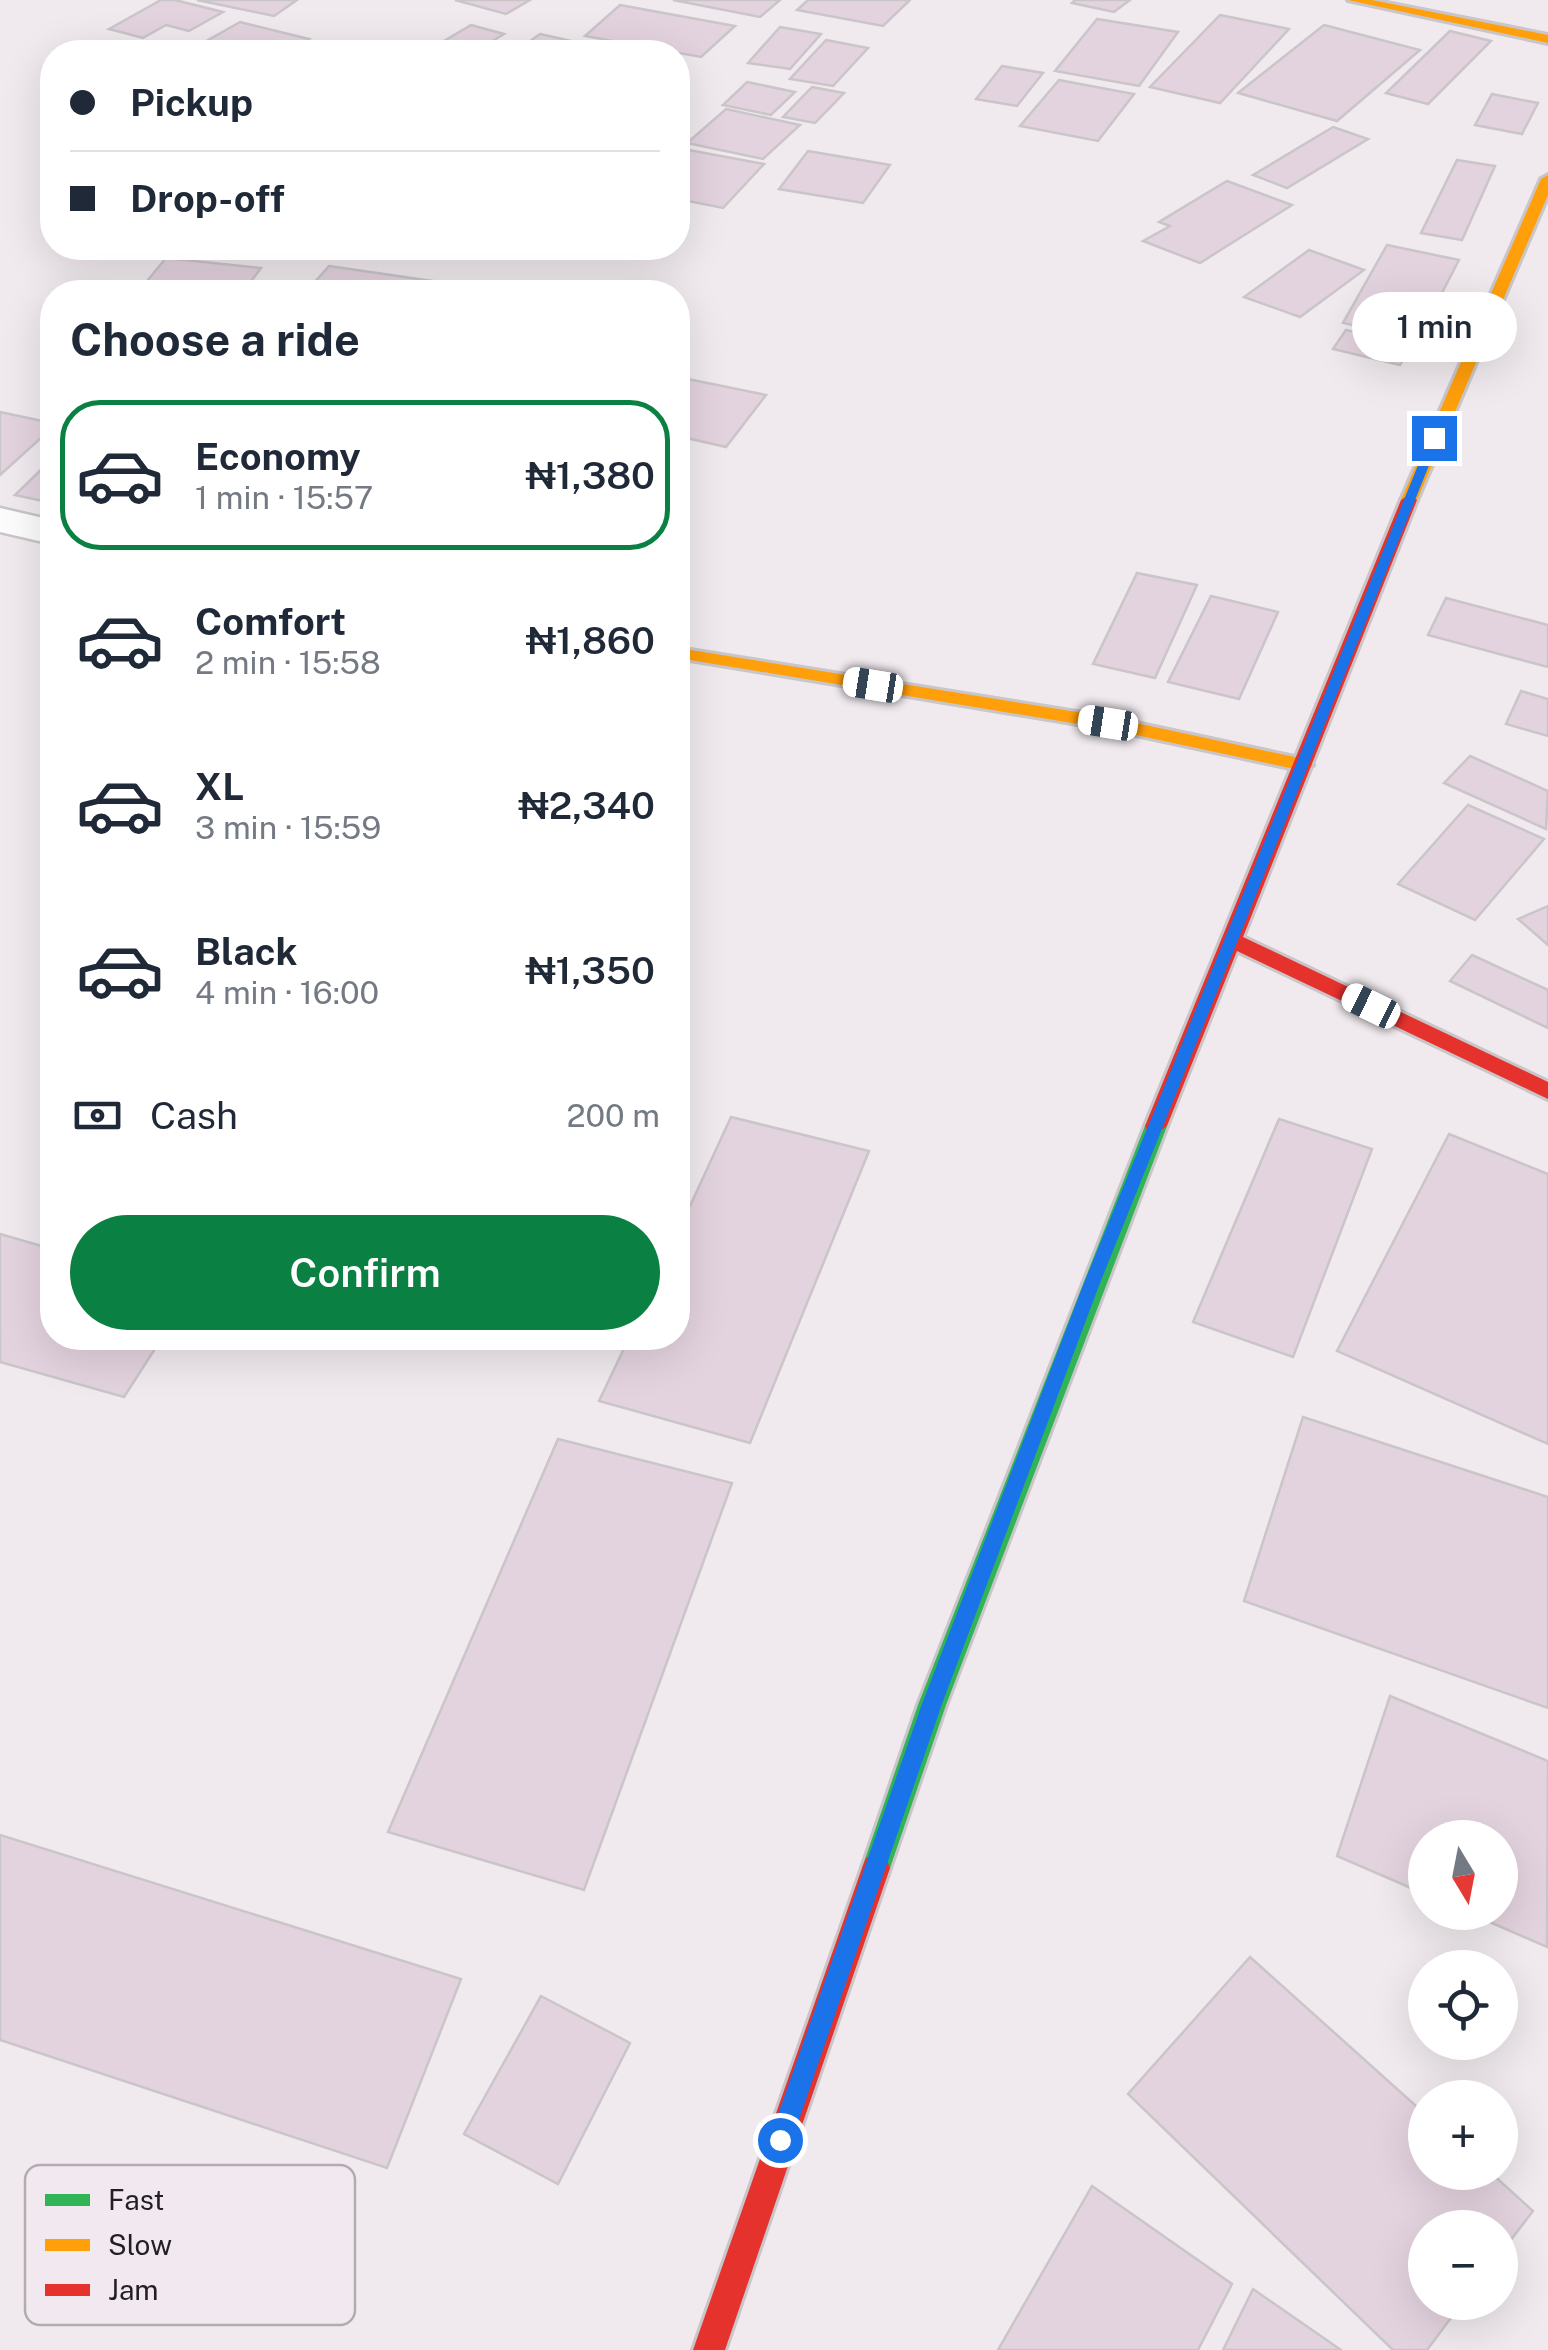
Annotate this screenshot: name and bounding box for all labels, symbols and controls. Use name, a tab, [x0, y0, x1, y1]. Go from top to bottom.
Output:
text: Pickup	[130, 80, 253, 125]
text: Drop-off	[130, 176, 285, 221]
callout: 1 min	[1352, 293, 1516, 363]
text: 1 min	[1396, 308, 1473, 345]
text: Choose a ride	[70, 313, 360, 366]
route end	[1412, 416, 1457, 461]
icon: car	[75, 430, 165, 520]
text: Economy	[195, 434, 361, 479]
text: ₦1,380	[526, 453, 655, 498]
text: 1 min · 15:57	[195, 479, 373, 516]
icon: car	[75, 595, 165, 685]
text: Comfort	[195, 599, 346, 644]
text: ₦1,860	[526, 618, 655, 663]
text: 2 min · 15:58	[195, 644, 381, 681]
car	[841, 665, 905, 705]
car	[1076, 703, 1140, 743]
icon: car	[75, 760, 165, 850]
text: XL	[195, 764, 244, 809]
text: ₦2,340	[518, 783, 655, 828]
text: 3 min · 15:59	[195, 809, 381, 846]
icon: car	[75, 925, 165, 1015]
text: Black	[195, 929, 298, 974]
text: ₦1,350	[525, 948, 655, 993]
text: 4 min · 16:00	[195, 974, 379, 1011]
car	[1337, 979, 1405, 1033]
icon: cash	[70, 1088, 125, 1143]
text: Cash	[150, 1093, 238, 1138]
text: 200 m	[567, 1097, 660, 1134]
button: Confirm	[70, 1215, 660, 1330]
north arrow	[1408, 1820, 1518, 1930]
map controls	[1408, 1820, 1518, 2320]
button: locate	[1408, 1950, 1518, 2060]
button: +	[1408, 2080, 1518, 2190]
route start	[758, 2118, 803, 2163]
legend	[25, 2165, 355, 2325]
text: Fast	[108, 2183, 164, 2216]
button: −	[1408, 2210, 1518, 2320]
text: Slow	[108, 2228, 172, 2261]
text: Jam	[108, 2273, 159, 2306]

